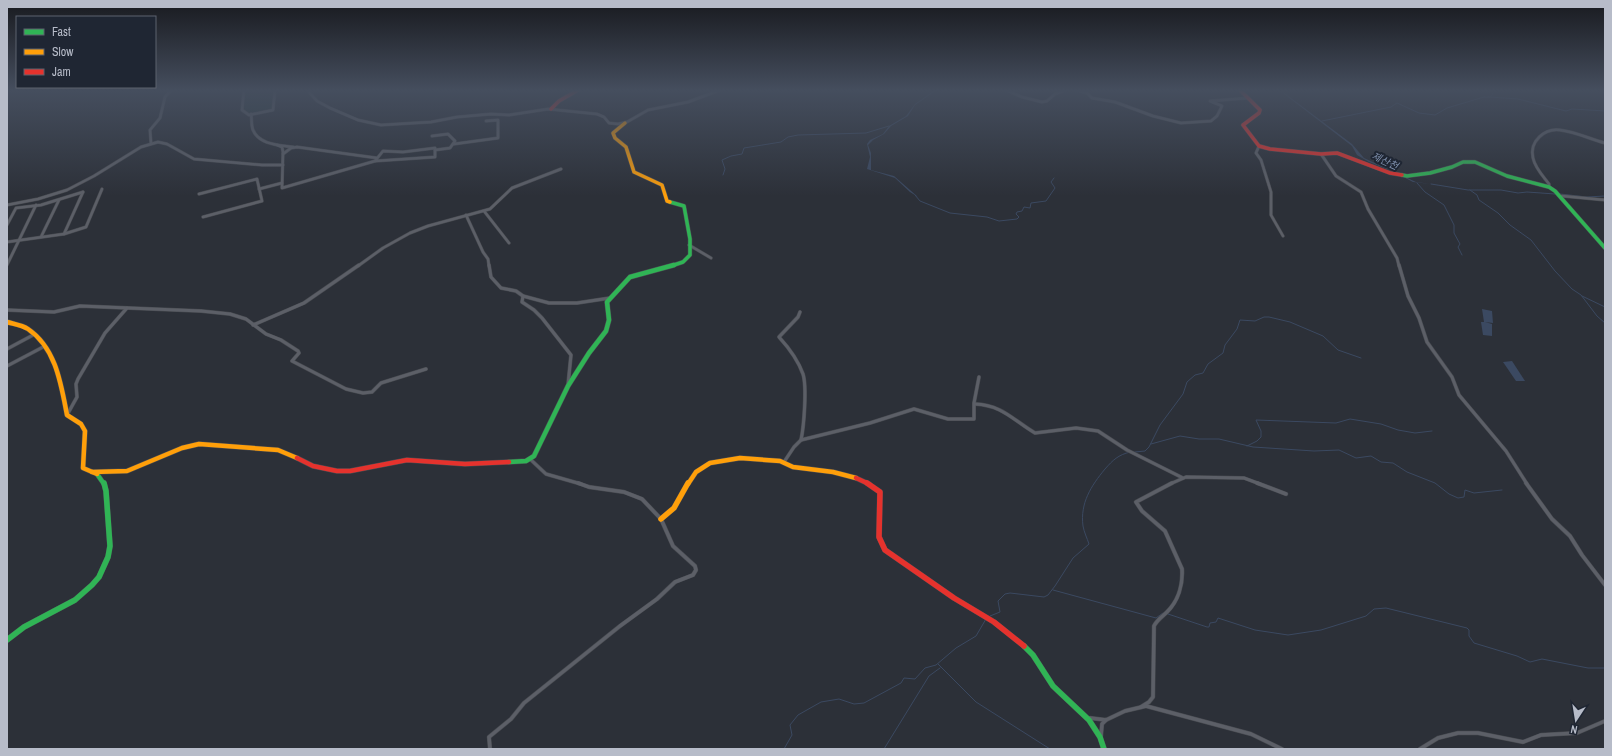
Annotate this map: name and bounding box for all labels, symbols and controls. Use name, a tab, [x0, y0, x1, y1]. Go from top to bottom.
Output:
legend	[16, 16, 156, 88]
text: Fast	[52, 24, 71, 40]
text: Slow	[52, 44, 74, 60]
text: Jam	[52, 64, 71, 80]
water label: 제산천	[1370, 149, 1402, 173]
north arrow	[1556, 700, 1596, 740]
text: N	[1569, 722, 1579, 737]

